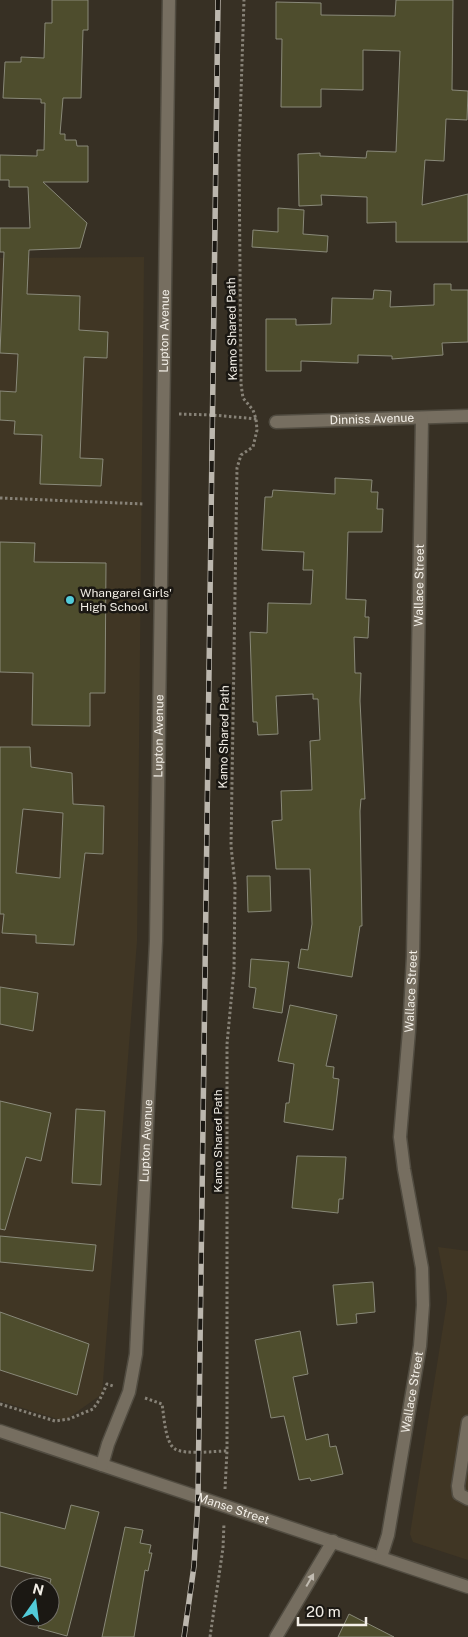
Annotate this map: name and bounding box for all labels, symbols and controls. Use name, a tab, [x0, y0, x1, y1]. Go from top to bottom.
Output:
street label: Kamo Shared Path	[224, 277, 240, 381]
street label: Lupton Avenue	[157, 289, 172, 373]
street label: Dinniss Avenue	[329, 411, 415, 427]
street label: Wallace Street	[412, 544, 427, 627]
place label: Whangarei Girls' High School	[80, 586, 172, 614]
marker: Whangarei Girls' High School	[64, 594, 76, 606]
street label: Kamo Shared Path	[216, 685, 232, 789]
street label: Lupton Avenue	[151, 694, 166, 778]
street label: Wallace Street	[402, 950, 420, 1033]
street label: Kamo Shared Path	[211, 1089, 225, 1193]
street label: Lupton Avenue	[137, 1099, 155, 1183]
street label: Wallace Street	[398, 1350, 426, 1434]
street label: Manse Street	[196, 1490, 271, 1527]
one-way arrow	[305, 1573, 314, 1586]
north arrow	[10, 1577, 60, 1627]
text: N	[31, 1580, 45, 1598]
scale bar	[298, 1594, 366, 1626]
text: 20 m	[306, 1603, 341, 1620]

